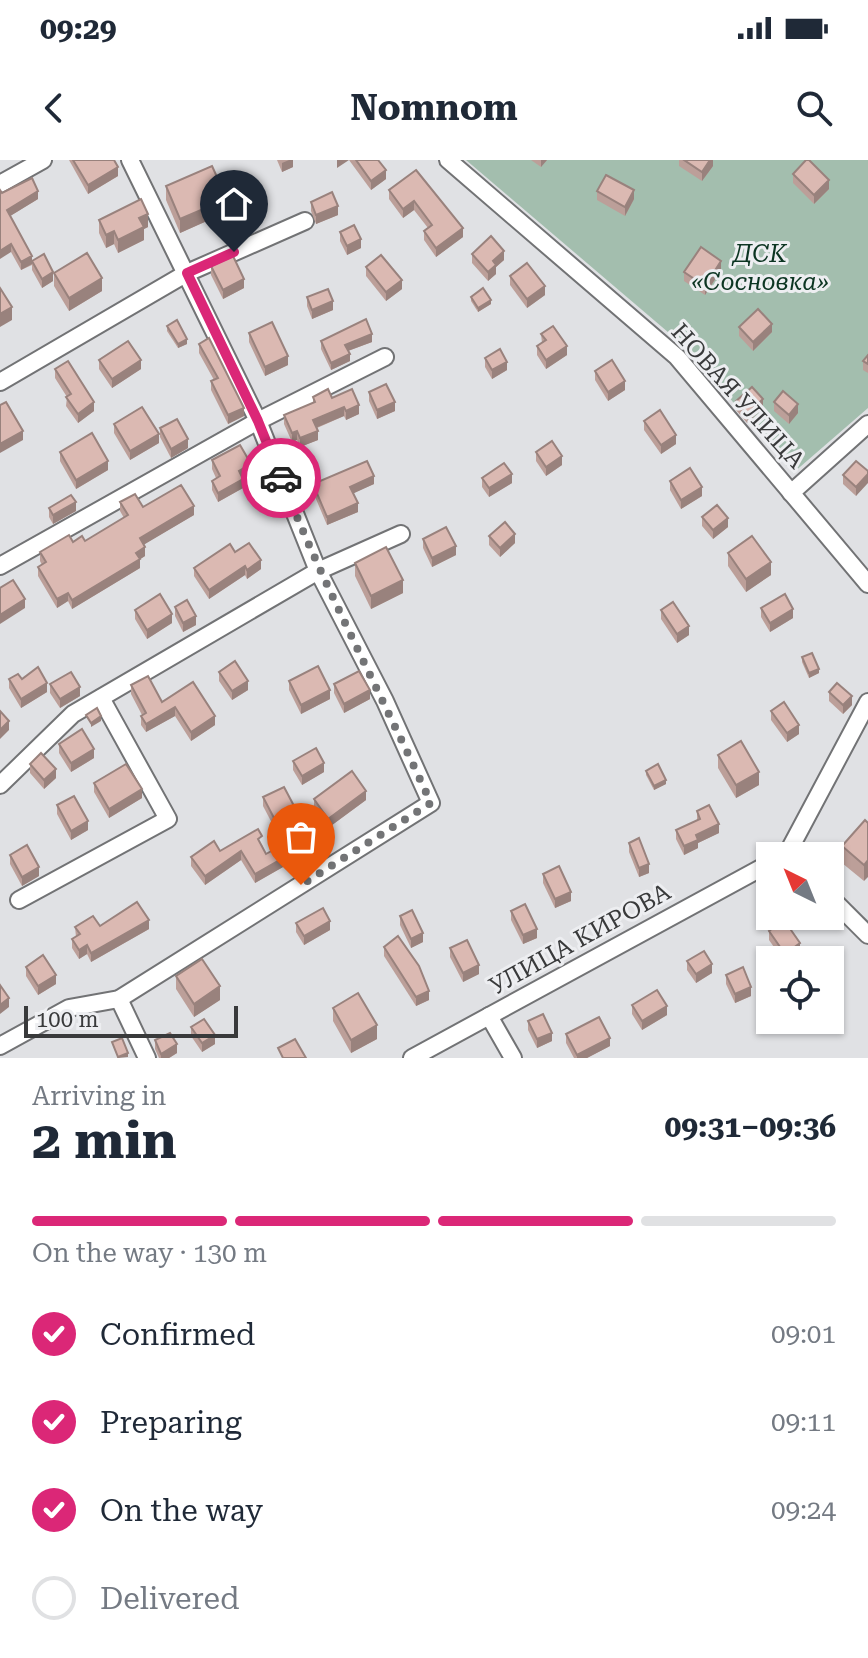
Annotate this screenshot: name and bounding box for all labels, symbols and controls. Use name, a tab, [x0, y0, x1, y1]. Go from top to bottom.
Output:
text: 09:29	[40, 11, 117, 46]
icon: back	[32, 86, 76, 130]
icon: search	[792, 86, 836, 130]
text: Nomnom	[350, 87, 518, 129]
pin	[200, 170, 268, 252]
icon: home	[212, 182, 256, 226]
park label: ДСК «Сосновка»	[691, 240, 829, 296]
street label: НОВАЯ УЛИЦА	[666, 318, 811, 474]
courier	[241, 438, 321, 518]
icon: car	[259, 456, 303, 500]
pin	[267, 803, 335, 885]
icon: bag	[279, 815, 323, 859]
north arrow	[756, 842, 844, 930]
map controls	[756, 842, 844, 1034]
street label: УЛИЦА КИРОВА	[485, 878, 676, 1000]
button: locate	[756, 946, 844, 1034]
scale bar	[24, 1002, 238, 1038]
text: 100 m	[36, 1007, 99, 1032]
text: Arriving in	[32, 1081, 166, 1111]
text: 09:31–09:36	[664, 1109, 836, 1144]
text: 2 min	[32, 1110, 177, 1171]
text: On the way · 130 m	[32, 1238, 267, 1268]
icon: check	[32, 1312, 76, 1356]
text: Confirmed	[100, 1317, 255, 1352]
text: 09:01	[771, 1319, 836, 1349]
icon: check	[32, 1400, 76, 1444]
text: Preparing	[100, 1405, 242, 1440]
text: 09:11	[771, 1407, 836, 1437]
icon: check	[32, 1488, 76, 1532]
text: On the way	[100, 1493, 263, 1528]
text: 09:24	[771, 1495, 836, 1525]
text: Delivered	[100, 1581, 239, 1616]

